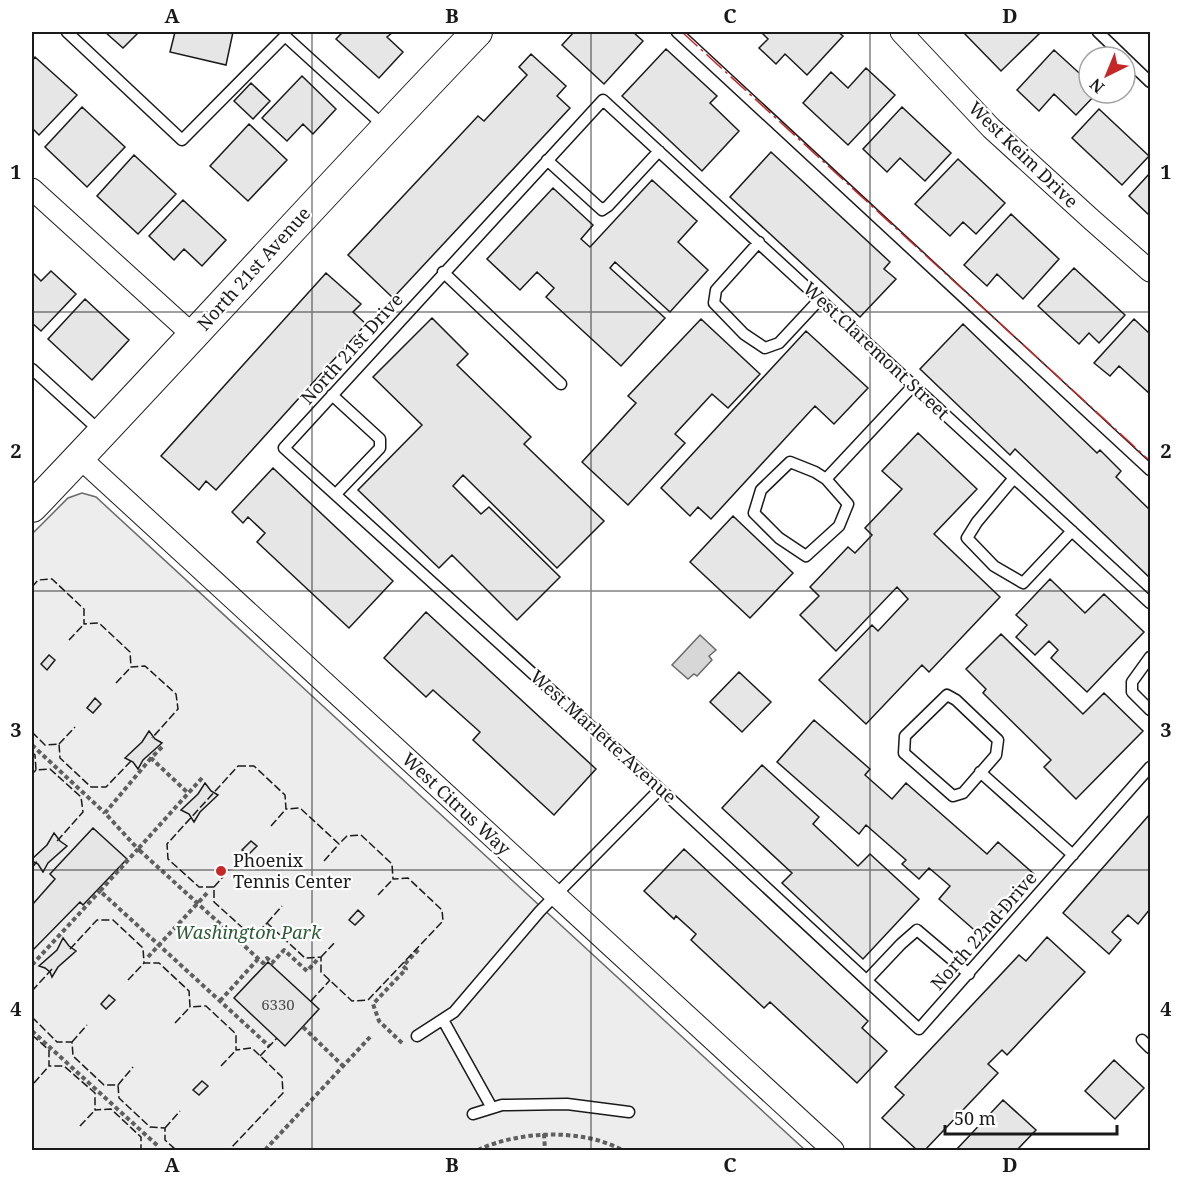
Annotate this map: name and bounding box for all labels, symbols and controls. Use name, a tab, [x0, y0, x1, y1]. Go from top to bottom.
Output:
text: A	[164, 2, 180, 29]
text: B	[445, 2, 459, 29]
text: C	[723, 2, 737, 29]
text: D	[1002, 2, 1018, 29]
north arrow	[1077, 45, 1137, 105]
text: N	[1084, 73, 1109, 98]
street label: West Keim Drive	[964, 96, 1084, 213]
text: 1	[10, 158, 22, 185]
text: 1	[1160, 158, 1172, 185]
street label: North 21st Avenue	[191, 201, 315, 335]
street label: West Claremont Street	[798, 276, 955, 424]
street label: North 21st Drive	[295, 288, 408, 409]
text: 2	[10, 437, 22, 464]
text: 2	[1160, 437, 1172, 464]
street label: West Marlette Avenue	[526, 664, 682, 808]
text: 3	[10, 716, 22, 743]
text: 3	[1160, 716, 1172, 743]
street label: West Citrus Way	[397, 747, 517, 860]
place label: Phoenix Tennis Center	[233, 848, 352, 893]
marker: Phoenix Tennis Center	[214, 864, 228, 878]
street label: North 22nd Drive	[925, 866, 1041, 995]
park label: Washington Park	[175, 920, 322, 944]
house number: 6330	[261, 994, 295, 1014]
text: 4	[10, 995, 22, 1022]
text: 4	[1160, 995, 1172, 1022]
scale bar	[945, 1098, 1118, 1136]
text: 50 m	[954, 1106, 996, 1130]
text: A	[164, 1151, 180, 1178]
text: B	[445, 1151, 459, 1178]
text: C	[723, 1151, 737, 1178]
text: D	[1002, 1151, 1018, 1178]

